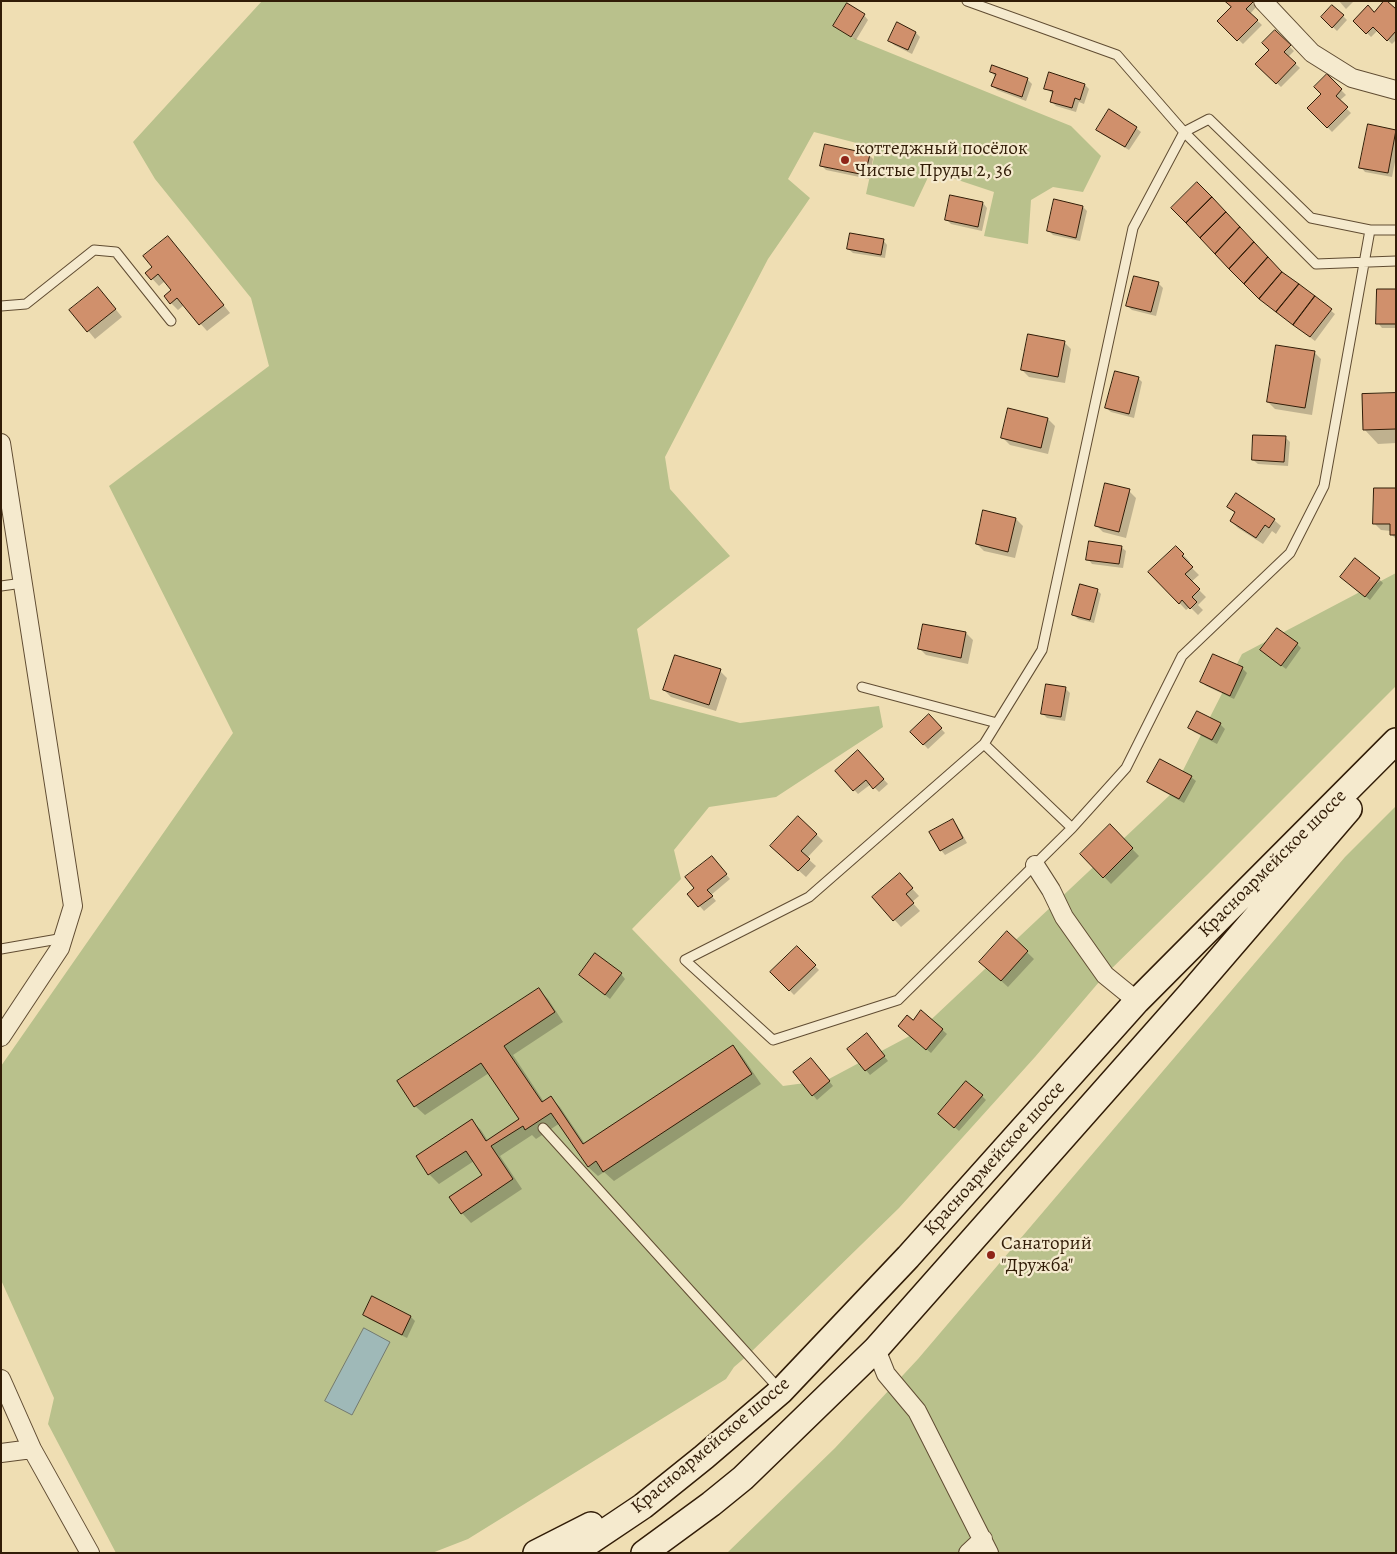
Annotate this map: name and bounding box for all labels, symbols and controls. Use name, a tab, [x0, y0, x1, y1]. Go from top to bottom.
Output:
place label: коттеджный посёлок Чистые Пруды 2, 36	[855, 138, 1028, 182]
marker: коттеджный посёлок Чистые Пруды 2, 36	[839, 154, 851, 166]
street label: Красноармейское шоссе	[1194, 785, 1352, 943]
street label: Красноармейское шоссе	[920, 1077, 1070, 1241]
place label: Санаторий "Дружба"	[1001, 1233, 1092, 1277]
marker: Санаторий "Дружба"	[985, 1249, 997, 1261]
street label: Красноармейское шоссе	[627, 1373, 795, 1519]

